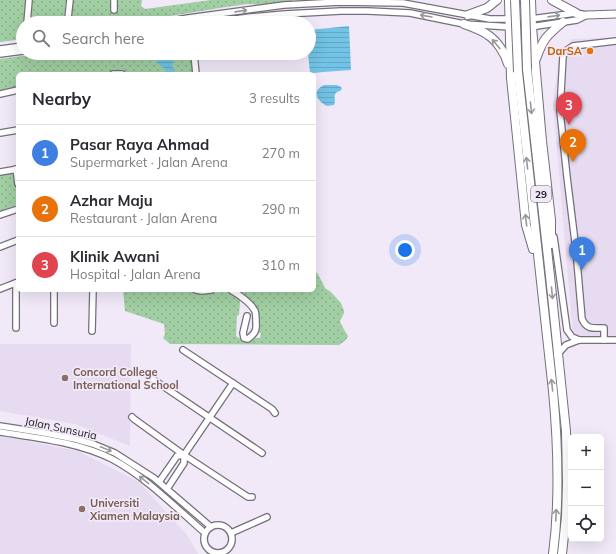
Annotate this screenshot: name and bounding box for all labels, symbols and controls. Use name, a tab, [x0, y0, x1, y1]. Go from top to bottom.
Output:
one-way arrow	[234, 7, 247, 15]
one-way arrow	[420, 12, 433, 20]
one-way arrow	[547, 12, 560, 20]
search box	[16, 16, 316, 60]
icon: search	[30, 27, 52, 49]
text: Search here	[62, 29, 144, 48]
one-way arrow	[492, 38, 501, 49]
place label: DarSA	[547, 44, 583, 58]
marker: DarSA	[585, 46, 595, 56]
text: Nearby	[32, 88, 91, 109]
text: 3 results	[249, 90, 300, 106]
pin: 3	[556, 92, 582, 125]
one-way arrow	[528, 101, 535, 114]
pin: 2	[560, 129, 586, 162]
text: Pasar Raya Ahmad	[70, 135, 209, 154]
text: 1	[41, 145, 49, 161]
text: 270 m	[262, 145, 300, 161]
text: Supermarket · Jalan Arena	[70, 154, 228, 170]
one-way arrow	[524, 157, 531, 170]
road number: 29	[531, 186, 551, 202]
text: Azhar Maju	[70, 191, 153, 210]
text: 2	[41, 201, 49, 217]
text: 290 m	[262, 201, 300, 217]
text: Restaurant · Jalan Arena	[70, 210, 217, 226]
one-way arrow	[522, 214, 529, 227]
pin: 1	[569, 237, 595, 270]
your location	[395, 240, 415, 260]
text: Klinik Awani	[70, 247, 159, 266]
text: 3	[41, 257, 49, 273]
text: 310 m	[262, 257, 300, 273]
text: Hospital · Jalan Arena	[70, 266, 201, 282]
one-way arrow	[548, 286, 555, 299]
place label: Concord College International School	[73, 365, 179, 392]
marker: Concord College International School	[60, 373, 70, 383]
one-way arrow	[549, 379, 556, 392]
street label: Jalan Sunsuria	[24, 414, 98, 442]
map controls	[568, 434, 604, 542]
button: +	[568, 434, 604, 470]
one-way arrow	[100, 446, 112, 454]
button: −	[568, 470, 604, 506]
one-way arrow	[138, 476, 149, 484]
place label: Universiti Xiamen Malaysia	[89, 496, 180, 523]
marker: Universiti Xiamen Malaysia	[77, 504, 87, 514]
button: locate	[568, 506, 604, 542]
one-way arrow	[552, 509, 560, 522]

